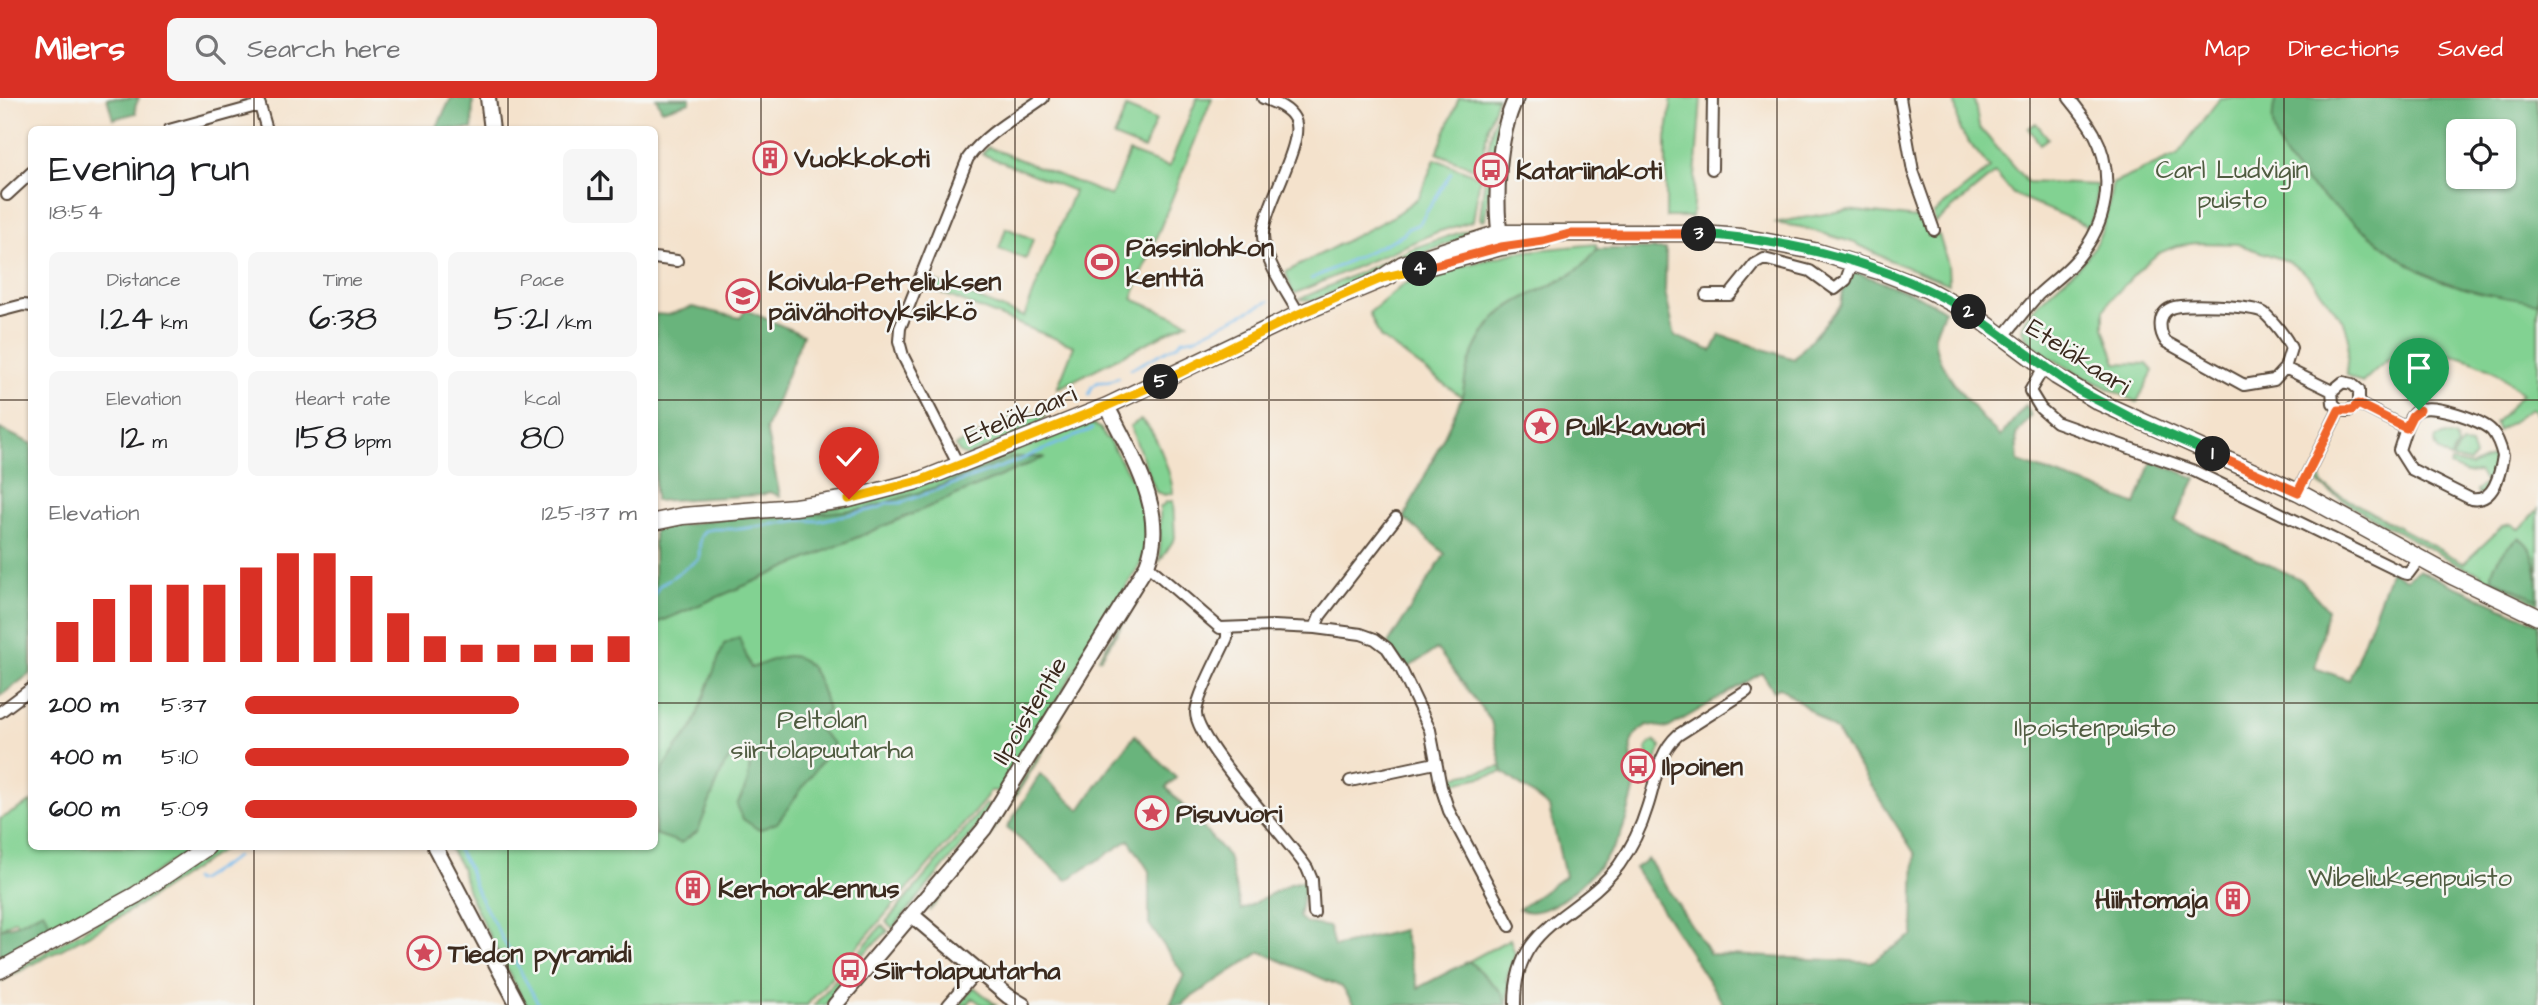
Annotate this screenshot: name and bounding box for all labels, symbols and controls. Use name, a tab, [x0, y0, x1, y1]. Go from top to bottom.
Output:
search box	[167, 18, 657, 81]
text: Milers	[35, 26, 125, 72]
icon: search	[191, 30, 229, 68]
text: Search here	[247, 31, 401, 67]
text: Map	[2205, 32, 2250, 66]
text: Directions	[2288, 32, 2400, 66]
text: Saved	[2438, 32, 2503, 66]
map controls	[2446, 119, 2516, 189]
button: locate	[2446, 119, 2516, 189]
building icon: Vuokkokoti	[751, 139, 789, 177]
place label: Vuokkokoti	[793, 141, 930, 177]
text: Evening run	[49, 144, 250, 196]
button: share	[563, 149, 637, 223]
bus stop icon: Katariinakoti	[1472, 151, 1510, 189]
park label: Carl Ludvigin puisto	[2156, 152, 2308, 218]
place label: Katariinakoti	[1516, 153, 1662, 189]
text: 18:54	[49, 196, 103, 228]
pin: 3	[1682, 216, 1716, 252]
text: 3	[1694, 220, 1703, 247]
place label: Pässinlohkon kenttä	[1126, 230, 1274, 296]
sports icon: Pässinlohkon kenttä	[1083, 243, 1121, 281]
pin: 4	[1402, 252, 1438, 286]
text: 4	[1413, 255, 1426, 282]
place label: Koivula-Petreliuksen päivähoitoyksikkö	[768, 264, 1001, 333]
text: Distance	[107, 267, 181, 294]
text: Time	[323, 267, 363, 294]
text: Pace	[520, 267, 564, 294]
school or university icon: Koivula-Petreliuksen päivähoitoyksikkö	[724, 277, 762, 315]
text: 1.24	[100, 294, 153, 343]
text: 6:38	[309, 294, 377, 343]
text: 5:21	[493, 294, 549, 343]
pin: 2	[1952, 294, 1986, 330]
text: 2	[1963, 298, 1974, 325]
text: km	[153, 310, 187, 337]
text: /km	[549, 310, 591, 337]
street label: Eteläkaari	[2019, 310, 2138, 404]
pin	[2389, 338, 2449, 410]
icon: arrive	[2400, 349, 2438, 387]
pin: 5	[1144, 364, 1178, 400]
text: 5	[1154, 368, 1167, 395]
street label: Eteläkaari	[959, 376, 1082, 454]
text: Elevation	[106, 386, 181, 413]
text: Heart rate	[295, 386, 391, 413]
text: kcal	[524, 386, 561, 413]
place icon: Pulkkavuori	[1522, 407, 1560, 445]
place label: Pulkkavuori	[1566, 409, 1705, 445]
text: 12	[120, 413, 145, 462]
text: 158	[295, 413, 347, 462]
text: 80	[520, 413, 565, 462]
pin	[819, 427, 879, 499]
text: m	[145, 429, 167, 456]
text: bpm	[347, 429, 391, 456]
pin: 1	[2196, 436, 2230, 472]
icon: check	[830, 438, 868, 476]
text: 1	[2211, 440, 2214, 467]
text: Elevation	[49, 497, 140, 529]
text: 125–137 m	[542, 497, 637, 529]
street label: Ilpoistentie	[983, 650, 1076, 771]
text: 200 m	[49, 689, 118, 721]
text: 5:37	[161, 689, 207, 721]
park label: Peltolan siirtolapuutarha	[731, 702, 913, 768]
park label: Ilpoistenpuisto	[2014, 710, 2176, 746]
text: 400 m	[49, 741, 121, 773]
text: 5:10	[161, 741, 199, 773]
bus stop icon: Ilpoinen	[1619, 747, 1657, 785]
place label: Ilpoinen	[1662, 749, 1743, 785]
text: 600 m	[49, 793, 120, 825]
text: 5:09	[161, 793, 209, 825]
place icon: Pisuvuori	[1133, 794, 1171, 832]
place label: Pisuvuori	[1176, 796, 1282, 832]
park label: Wibeliuksenpuisto	[2308, 860, 2512, 896]
building icon: Kerhorakennus	[674, 869, 712, 907]
place label: Kerhorakennus	[718, 871, 900, 907]
building icon: Hiihtomaja	[2214, 880, 2252, 918]
place label: Hiihtomaja	[2095, 882, 2209, 918]
place icon: Tiedon pyramidi	[405, 934, 443, 972]
place label: Tiedon pyramidi	[447, 936, 631, 975]
bus stop icon: Siirtolapuutarha	[831, 951, 869, 989]
place label: Siirtolapuutarha	[873, 953, 1061, 989]

